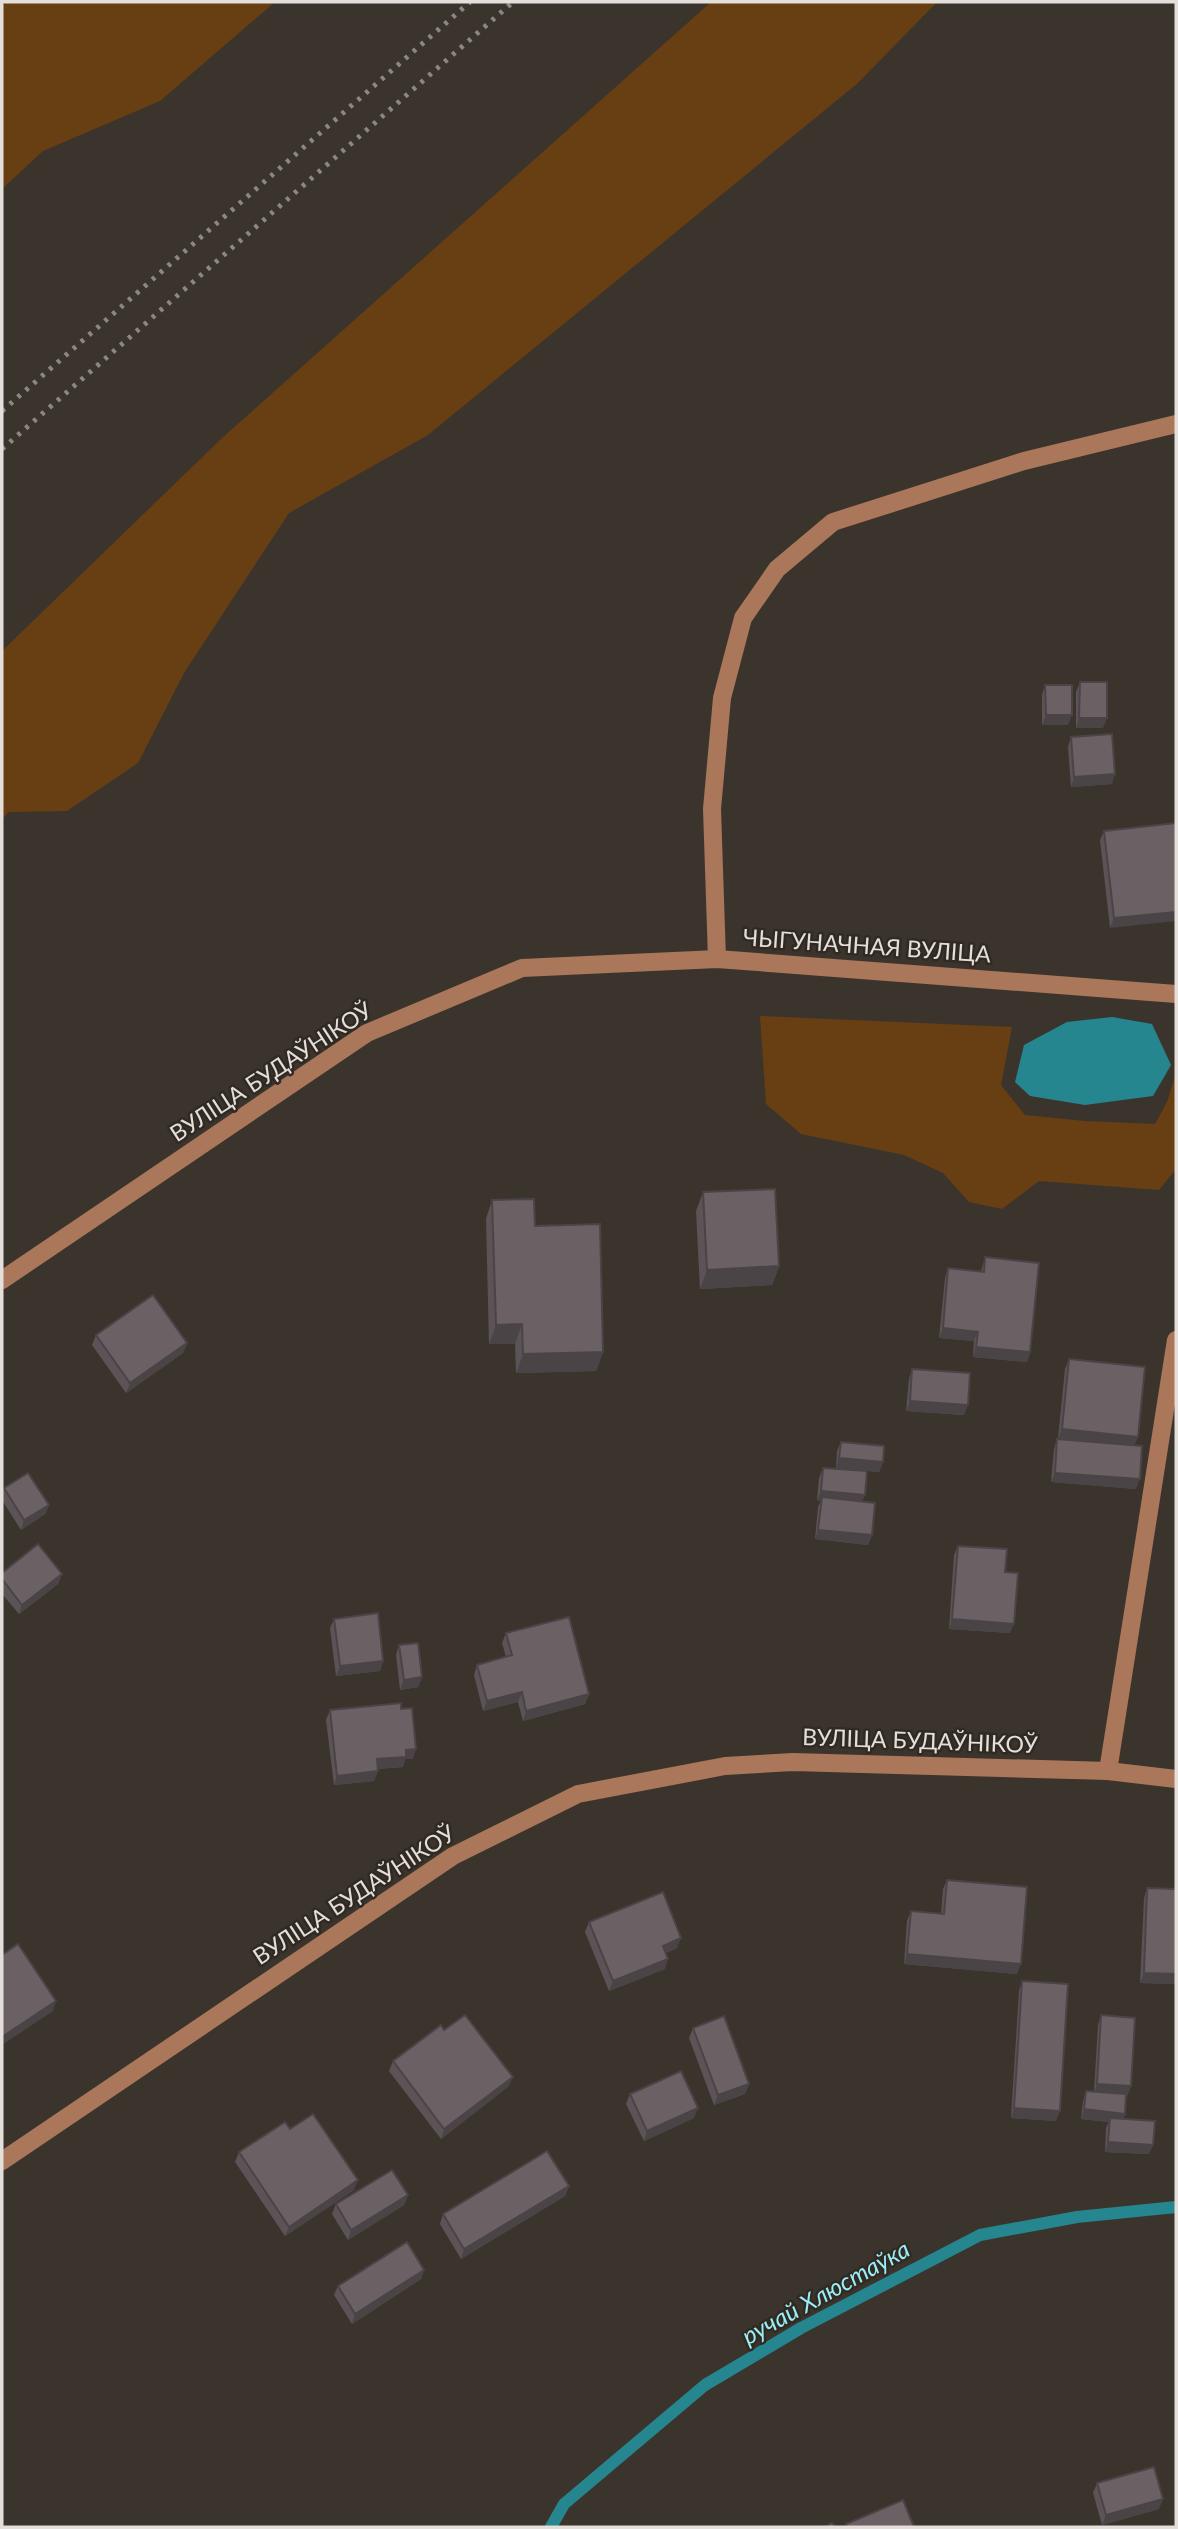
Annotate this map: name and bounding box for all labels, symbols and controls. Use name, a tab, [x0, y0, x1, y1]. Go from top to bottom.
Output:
street label: ЧЫГУНАЧНАЯ ВУЛІЦА	[742, 922, 992, 968]
street label: ВУЛІЦА БУДАЎНІКОЎ	[164, 995, 377, 1147]
street label: ВУЛІЦА БУДАЎНІКОЎ	[802, 1722, 1039, 1758]
street label: ВУЛІЦА БУДАЎНІКОЎ	[247, 1818, 460, 1970]
water label: ручай Хлюстаўка	[736, 2234, 914, 2350]

